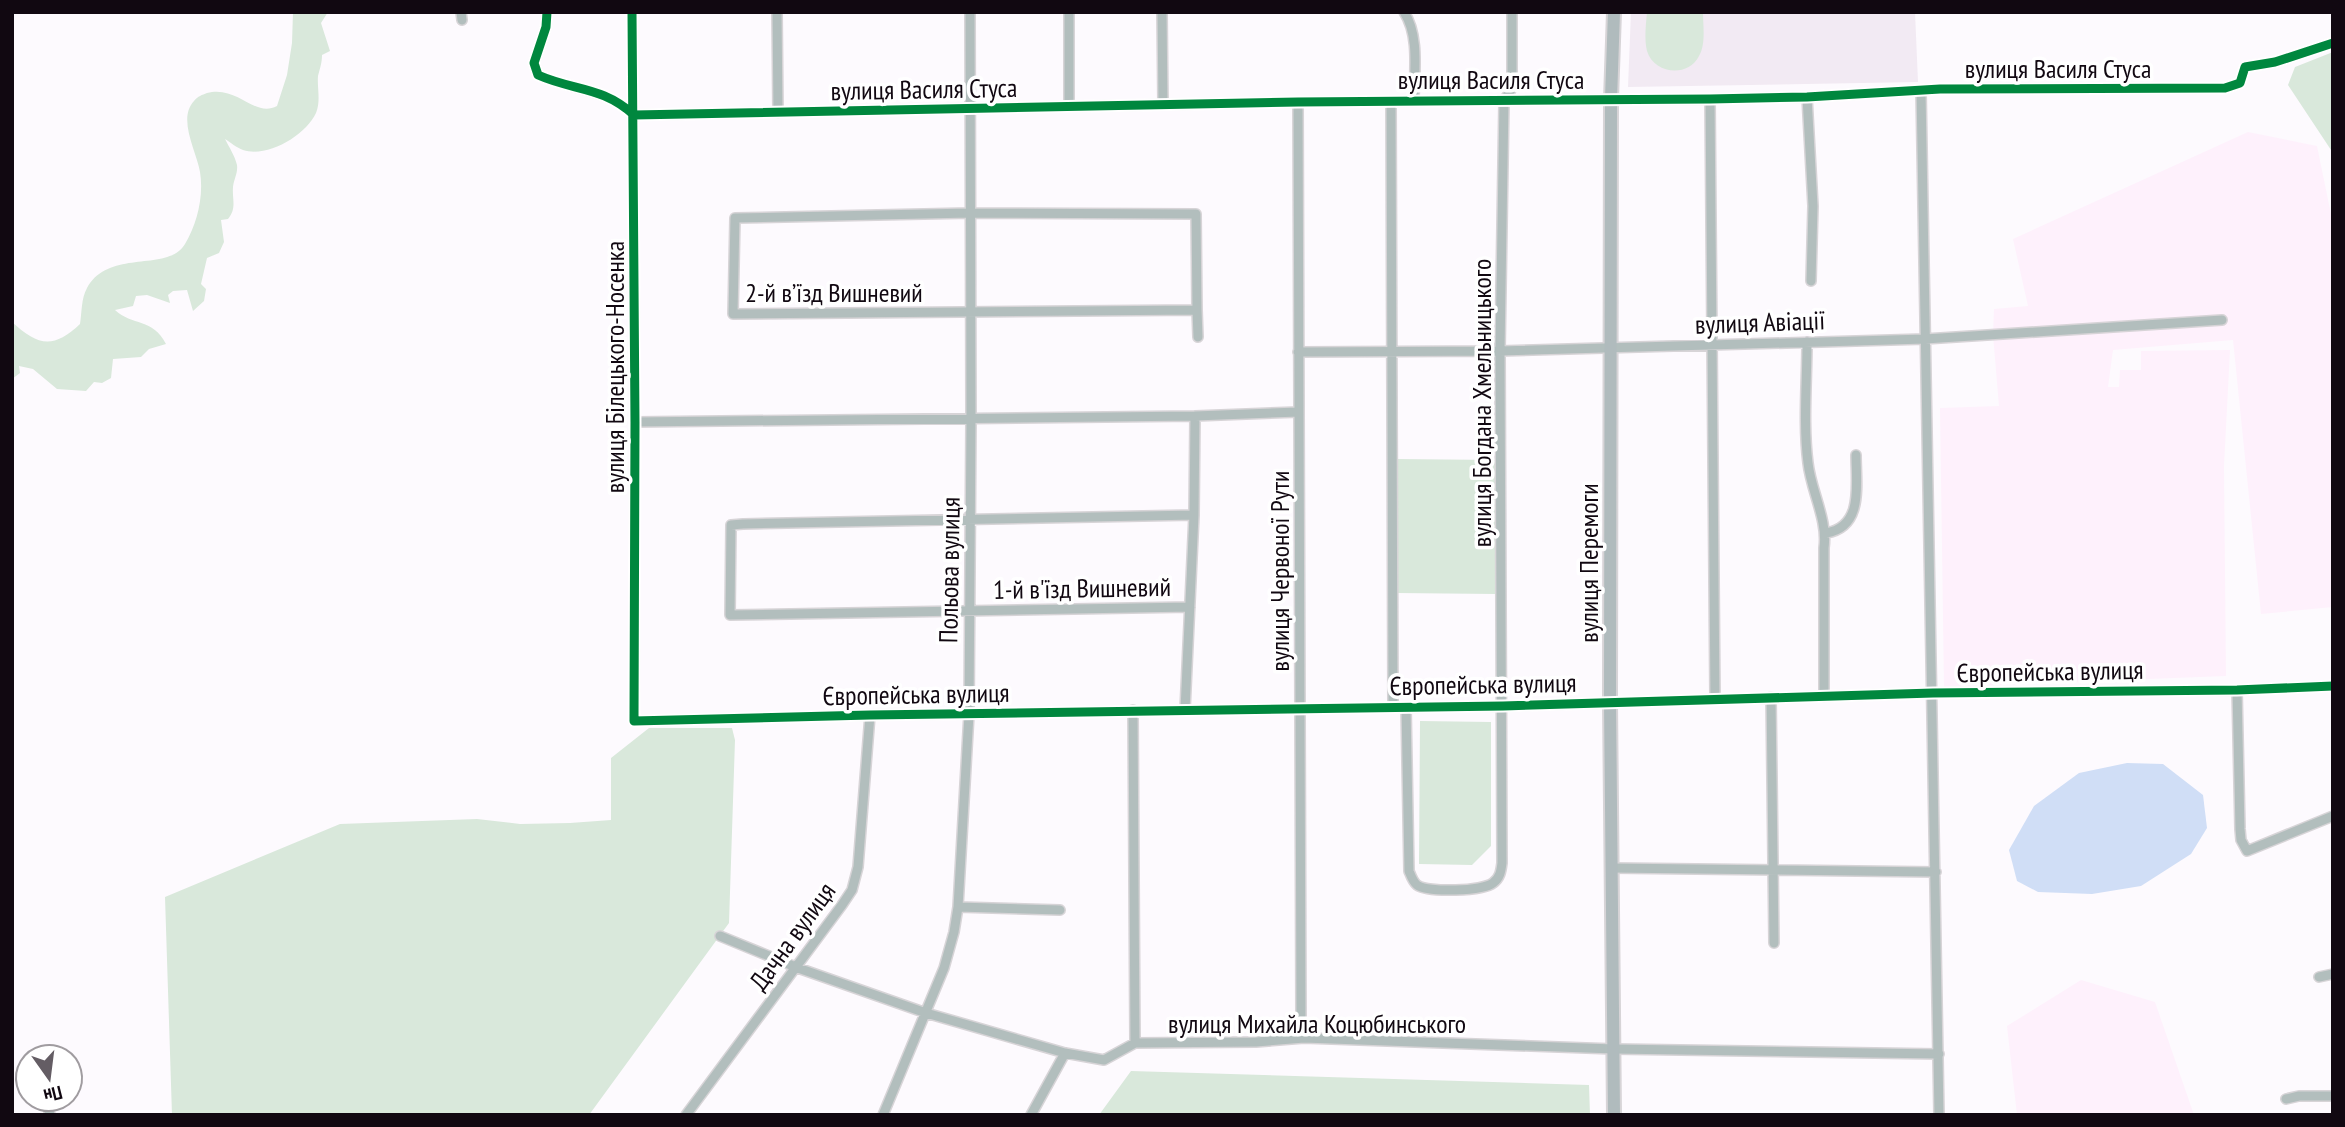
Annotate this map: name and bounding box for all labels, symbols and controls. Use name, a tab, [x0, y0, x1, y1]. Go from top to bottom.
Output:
street label: вулиця Василя Стуса	[1965, 52, 2151, 85]
street label: вулиця Василя Стуса	[1398, 63, 1584, 96]
street label: вулиця Василя Стуса	[830, 71, 1018, 107]
street label: вулиця Білецького-Носенка	[598, 241, 631, 493]
street label: вулиця Богдана Хмельницького	[1465, 259, 1498, 547]
street label: 2-й вʼїзд Вишневий	[745, 276, 923, 309]
street label: вулиця Авіації	[1694, 303, 1826, 341]
street label: вулиця Червоної Рути	[1263, 471, 1296, 671]
street label: вулиця Перемоги	[1572, 483, 1605, 643]
street label: Польова вулиця	[931, 497, 967, 643]
street label: 1-й в'їзд Вишневий	[993, 570, 1171, 606]
street label: Європейська вулиця	[1956, 653, 2144, 689]
street label: Європейська вулиця	[1389, 666, 1577, 702]
street label: Європейська вулиця	[822, 676, 1010, 712]
street label: Дачна вулиця	[742, 876, 842, 996]
street label: вулиця Михайла Коцюбинського	[1168, 1007, 1466, 1040]
north arrow	[14, 1043, 84, 1113]
text: Пн	[41, 1081, 65, 1108]

